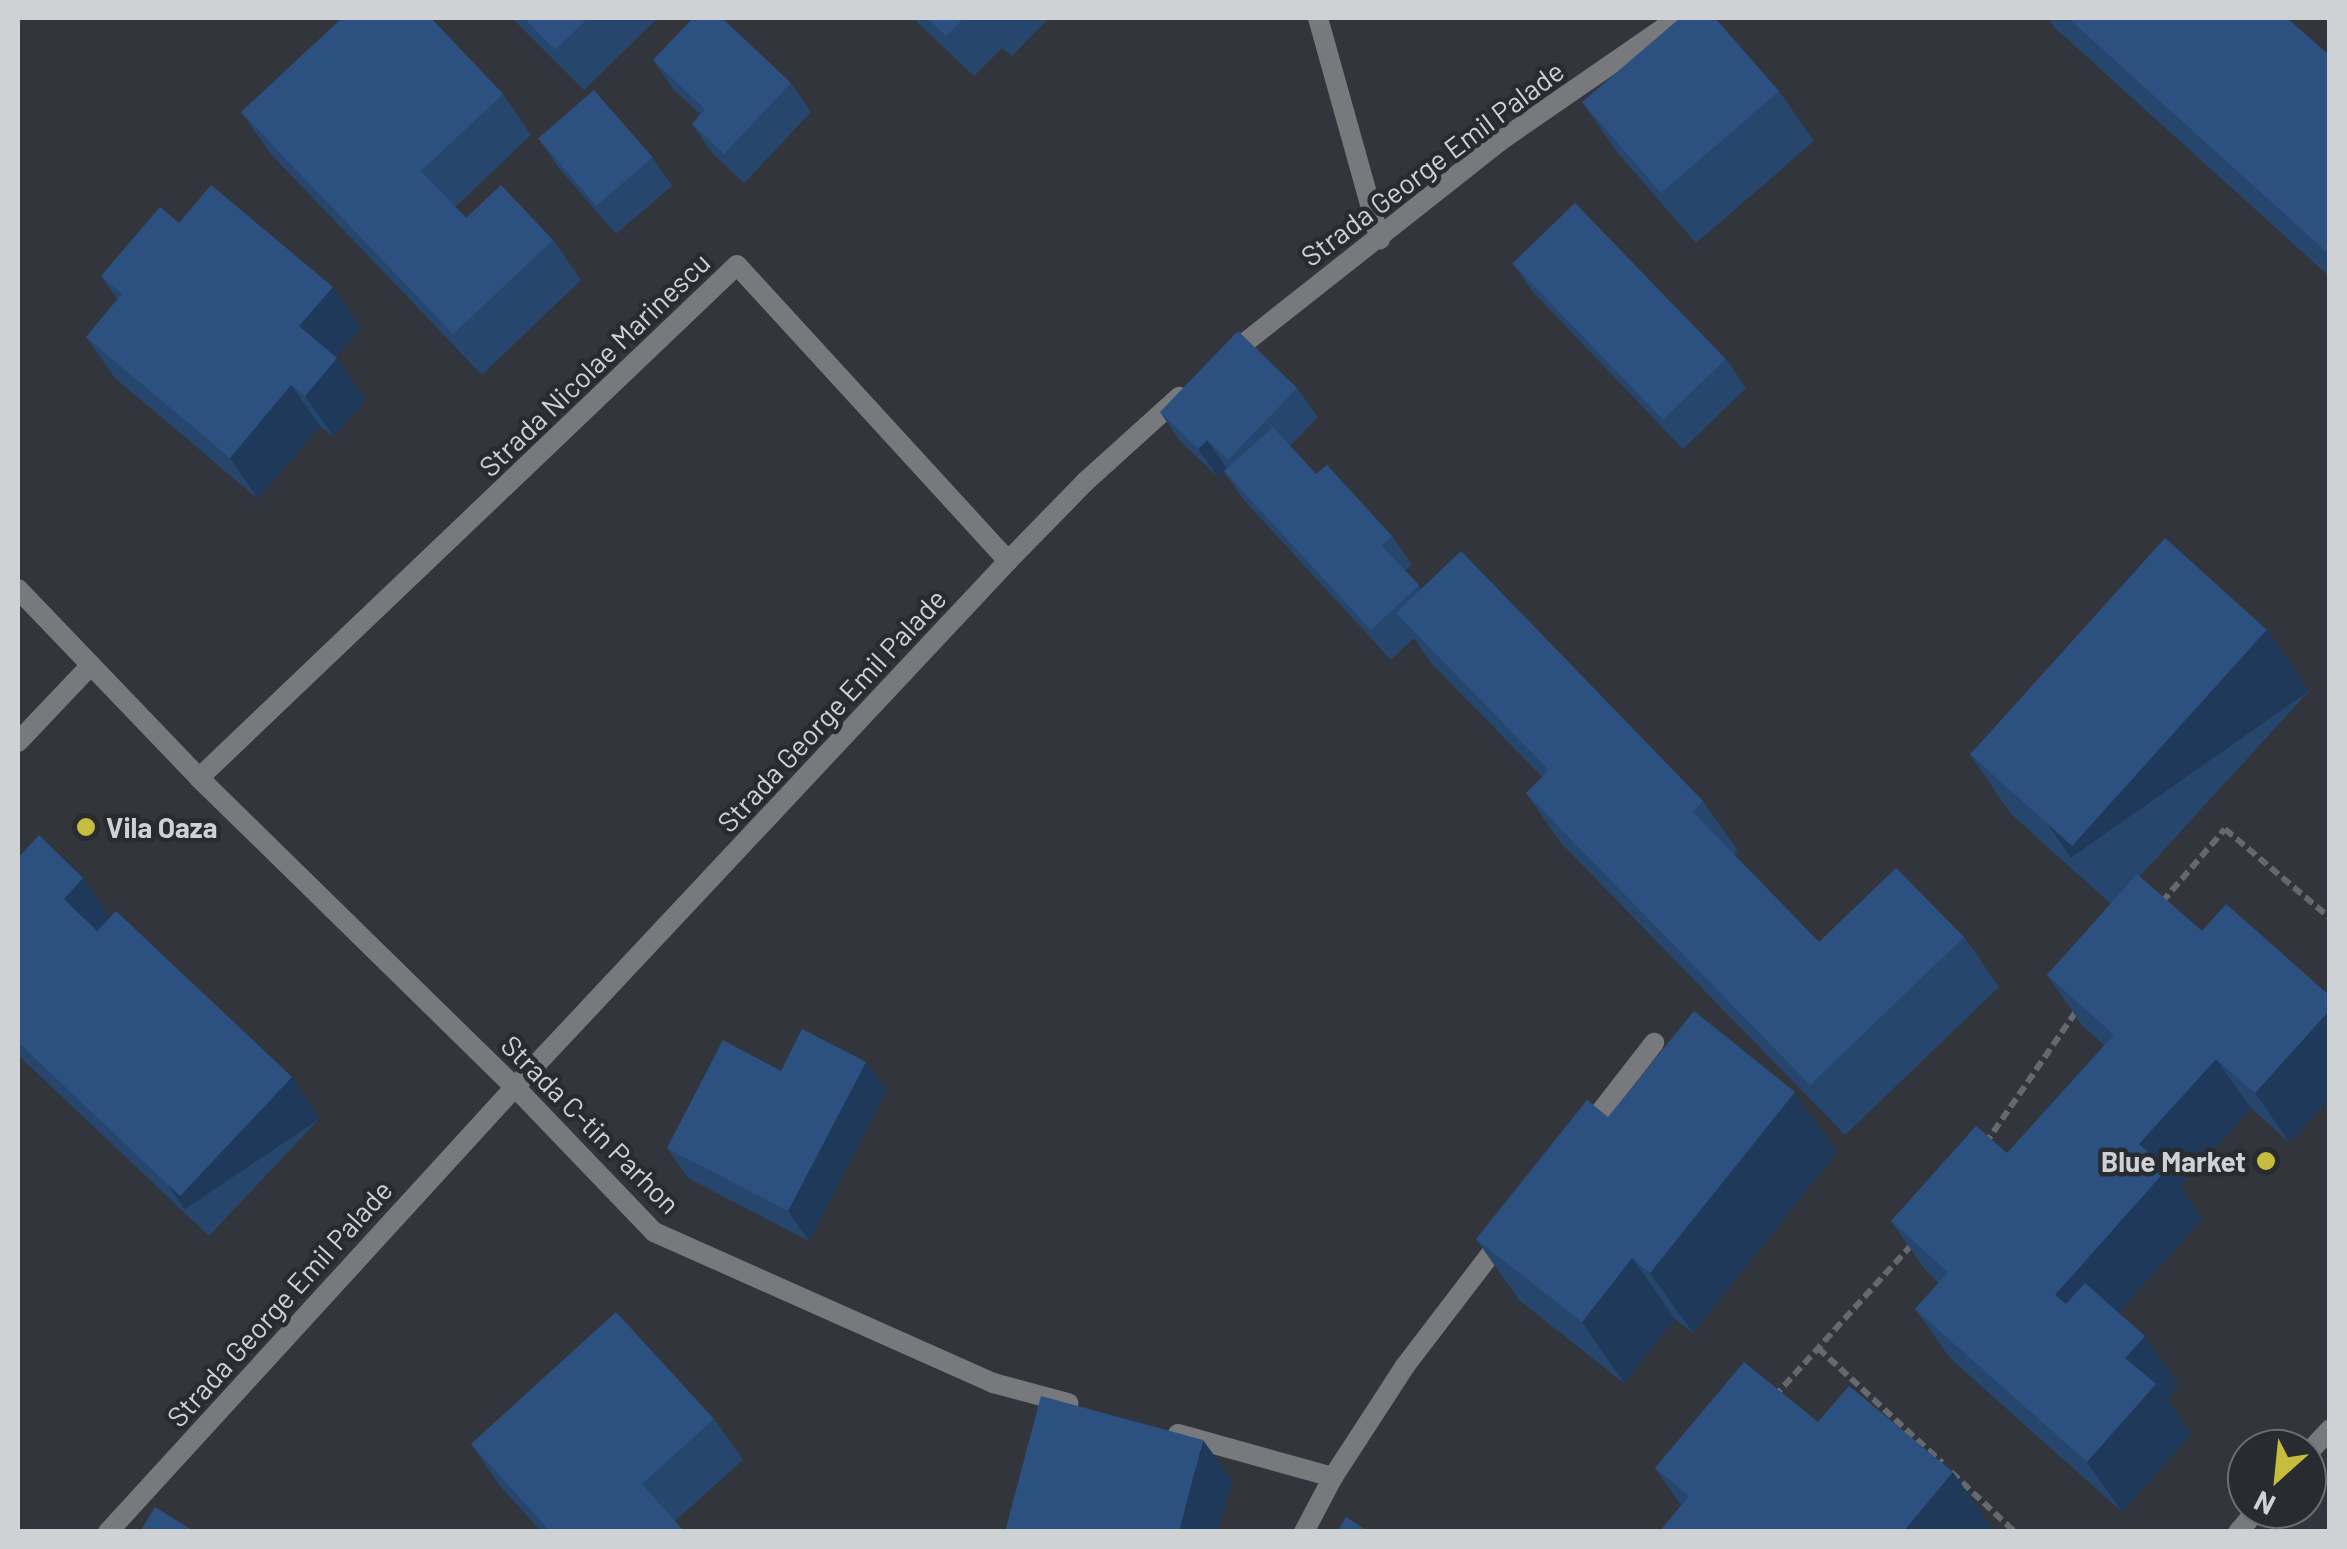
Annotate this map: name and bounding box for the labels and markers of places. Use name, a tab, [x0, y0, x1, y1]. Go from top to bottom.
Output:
place label: Vila Oaza	[106, 810, 218, 844]
marker: Vila Oaza	[75, 816, 97, 838]
place label: Blue Market	[2101, 1144, 2246, 1178]
marker: Blue Market	[2255, 1150, 2277, 1172]

